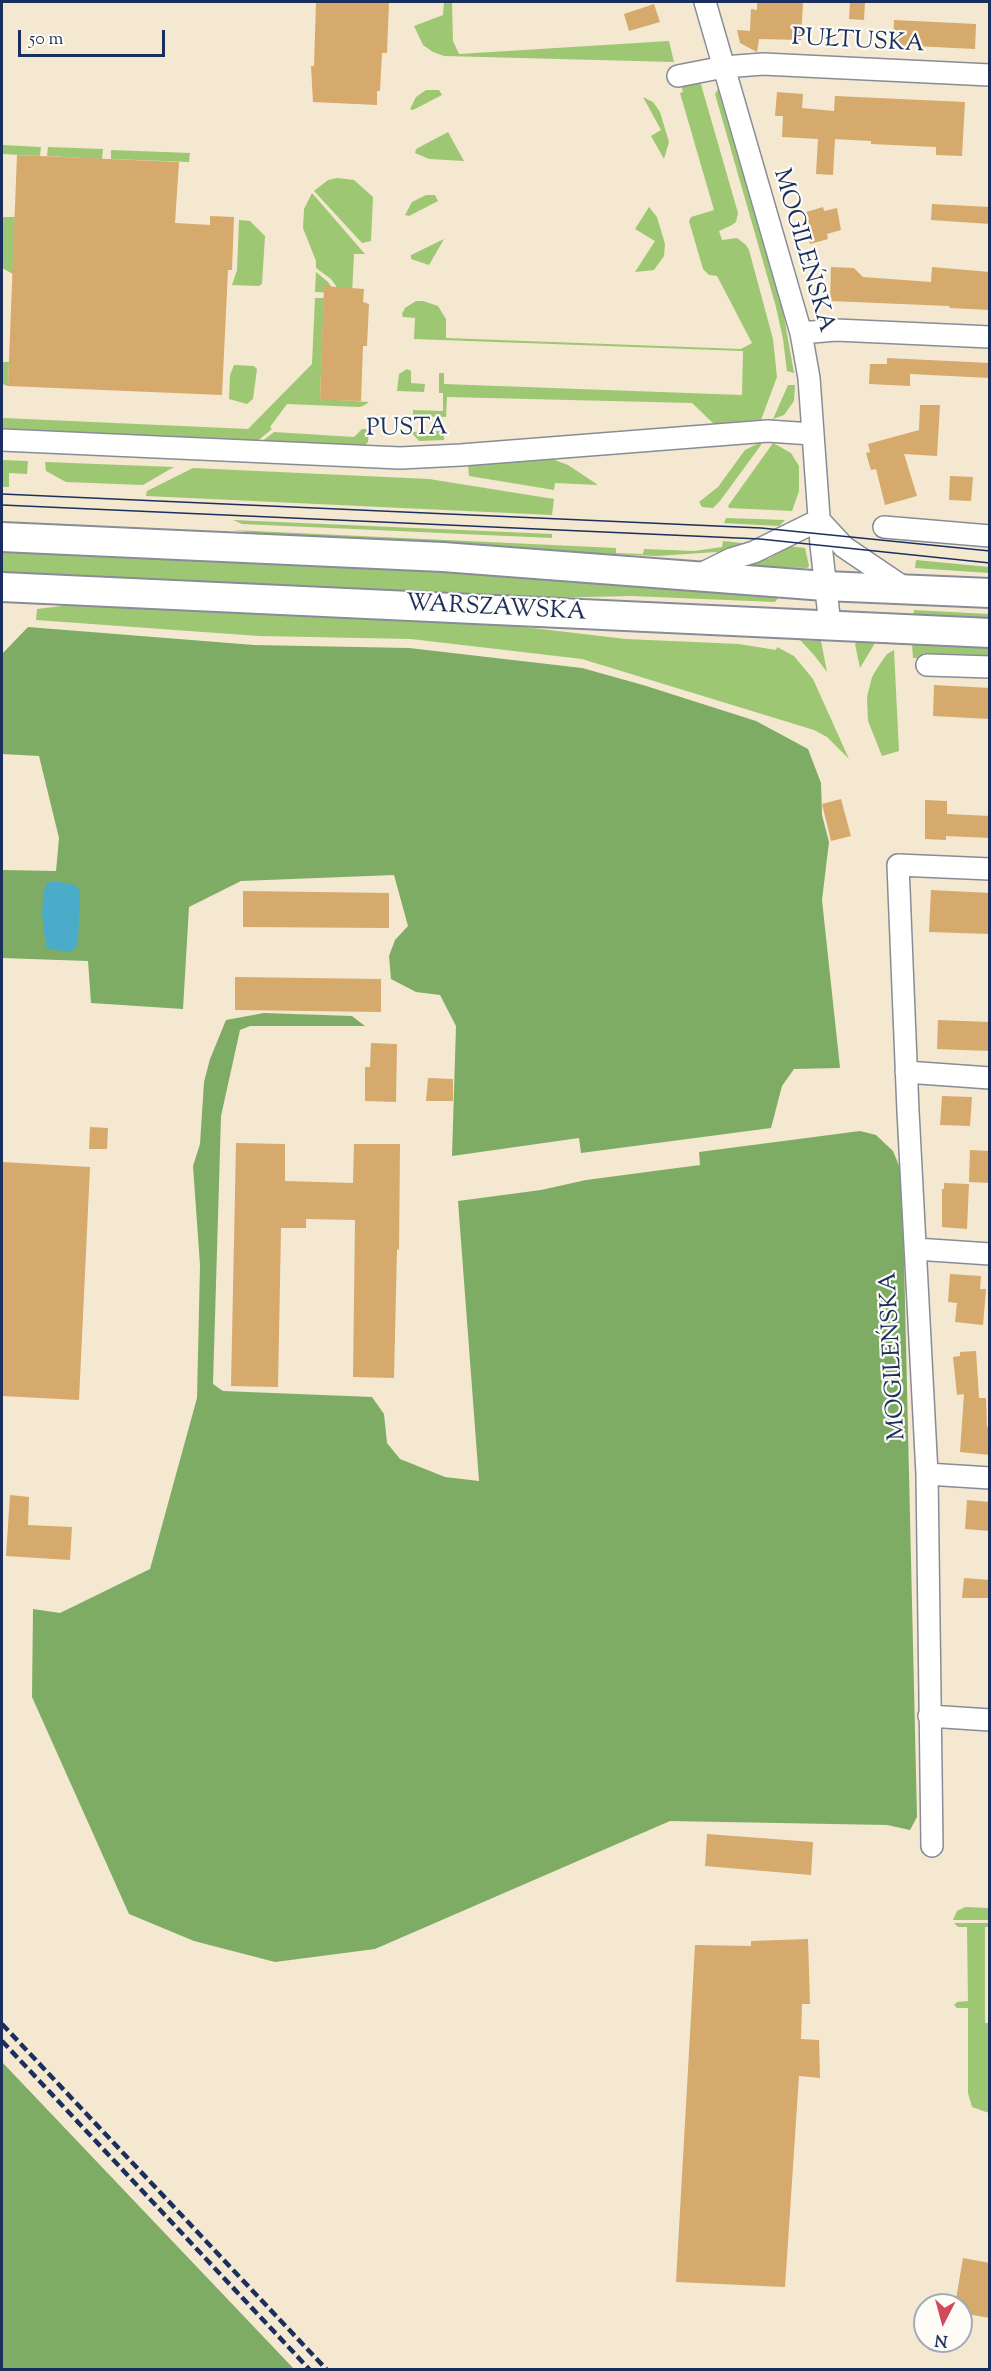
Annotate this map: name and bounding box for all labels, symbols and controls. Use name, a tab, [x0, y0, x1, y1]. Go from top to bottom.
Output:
scale bar	[21, 18, 168, 56]
street label: PUŁTUSKA	[791, 25, 925, 61]
text: 50 m	[29, 27, 63, 53]
street label: MOGILEŃSKA	[765, 166, 839, 336]
street label: PUSTA	[366, 415, 448, 445]
street label: WARSZAWSKA	[405, 591, 587, 629]
street label: MOGILEŃSKA	[876, 1271, 914, 1441]
north arrow	[913, 2293, 973, 2353]
text: N	[934, 2327, 949, 2352]

